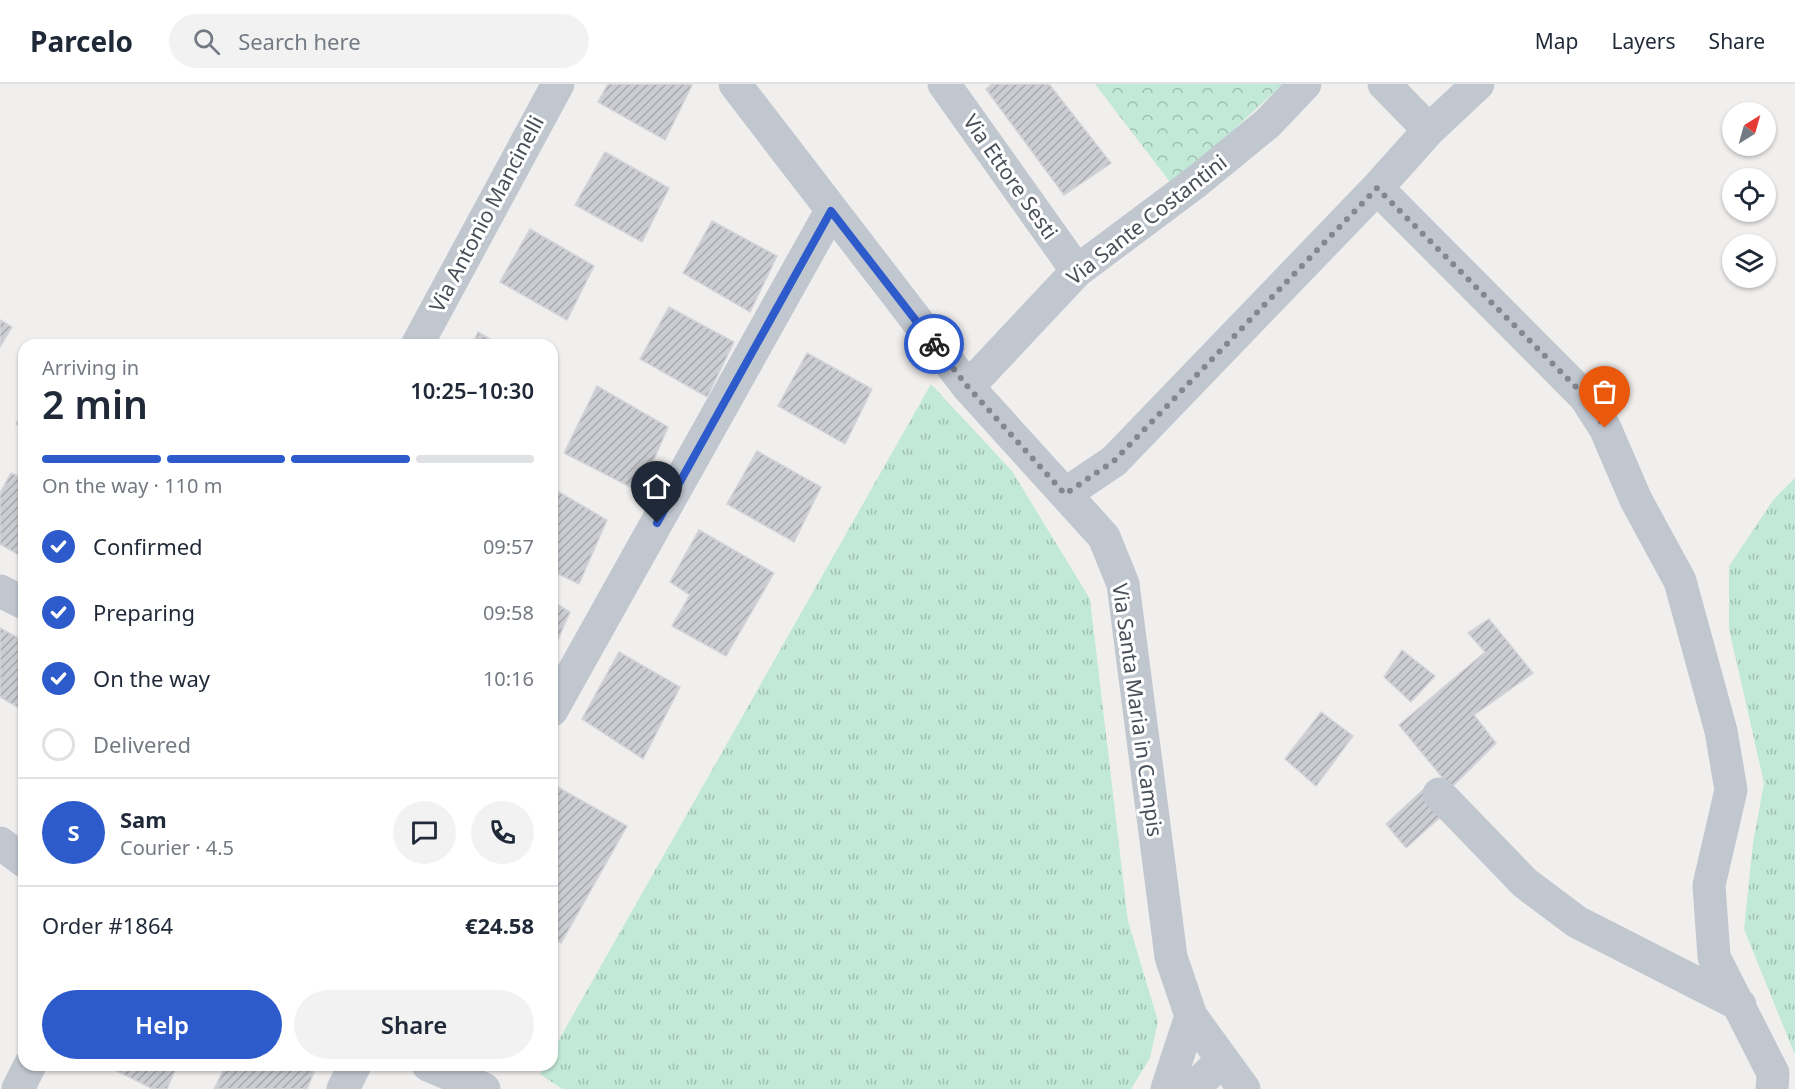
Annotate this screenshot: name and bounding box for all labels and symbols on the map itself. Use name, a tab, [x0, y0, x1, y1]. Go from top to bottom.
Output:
north arrow	[1722, 102, 1776, 156]
street label: Via Ettore Sesti	[957, 108, 1064, 245]
street label: Via Antonio Mancinelli	[422, 110, 550, 317]
street label: Via Sante Costantini	[1060, 148, 1232, 291]
courier	[904, 314, 964, 374]
pin	[1579, 366, 1630, 428]
pin	[631, 461, 682, 523]
street label: Via Santa Maria in Campis	[1106, 581, 1170, 838]

